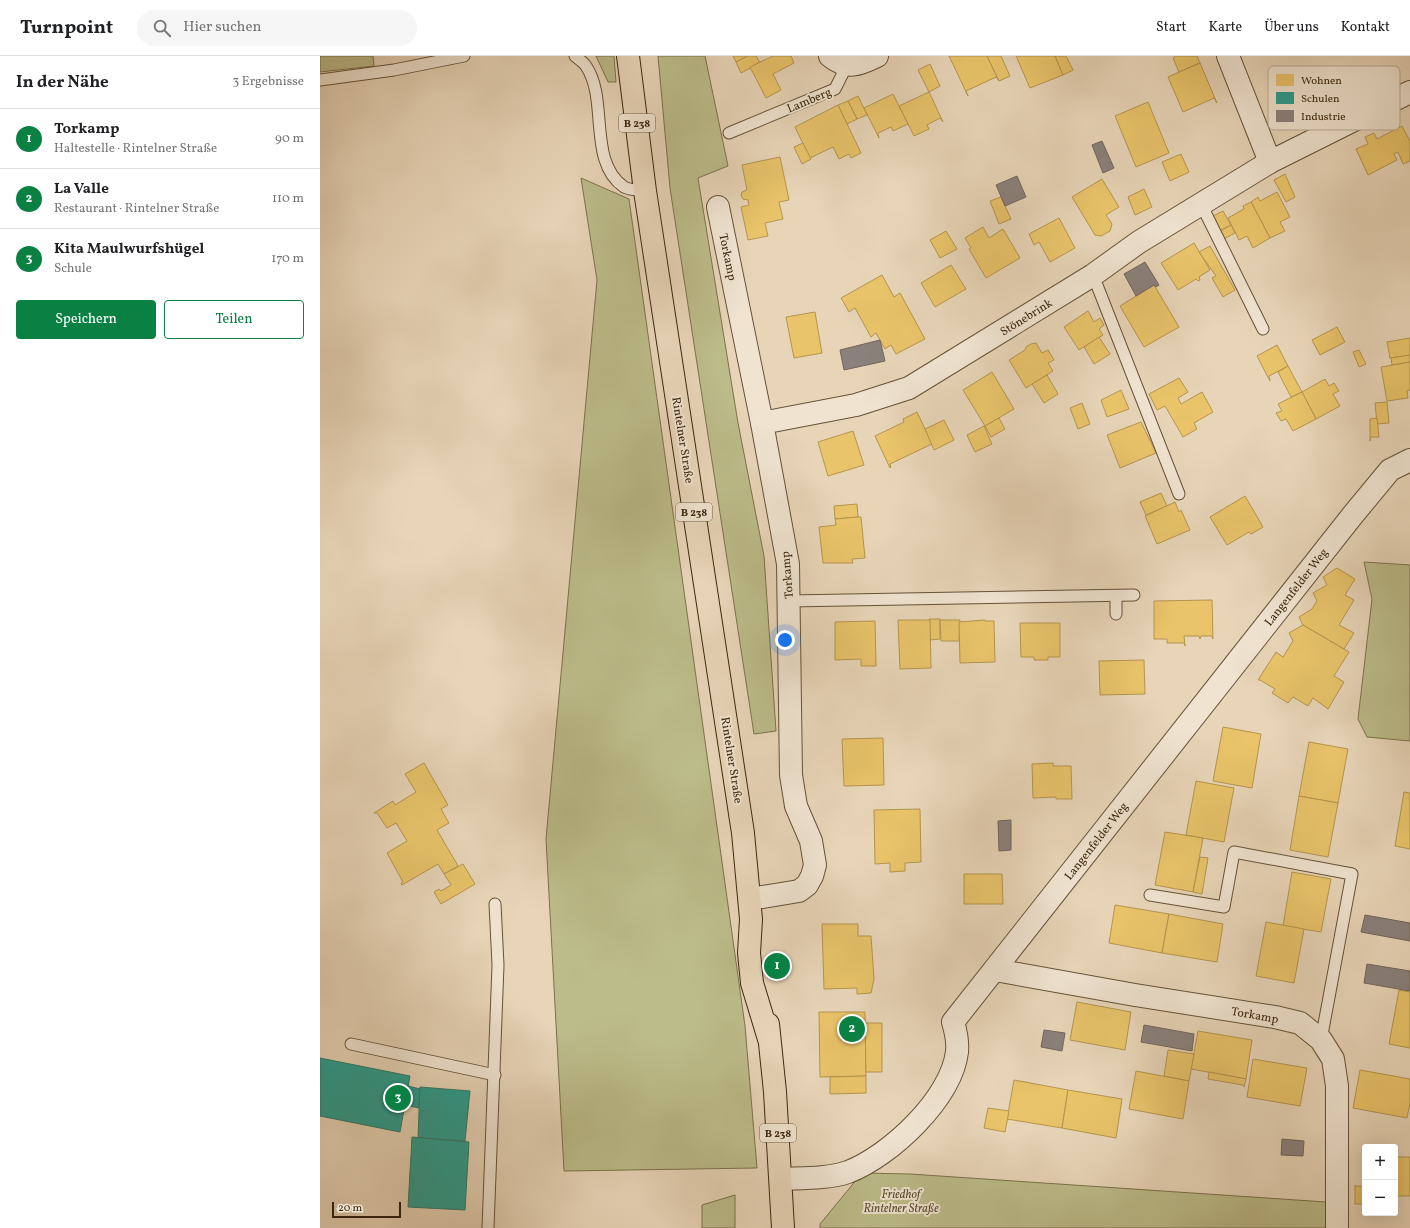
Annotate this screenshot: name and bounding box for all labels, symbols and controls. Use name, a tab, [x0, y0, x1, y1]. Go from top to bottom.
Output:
search box	[137, 10, 417, 46]
text: Turnpoint	[20, 15, 113, 41]
icon: search	[151, 17, 173, 39]
text: Hier suchen	[183, 17, 262, 38]
text: Start	[1156, 18, 1186, 37]
text: Karte	[1208, 18, 1242, 37]
text: Über uns	[1264, 18, 1319, 37]
text: Kontakt	[1341, 18, 1390, 37]
legend	[1268, 66, 1400, 130]
text: In der Nähe	[16, 71, 109, 94]
text: 3 Ergebnisse	[233, 73, 304, 91]
text: Wohnen	[1301, 74, 1342, 89]
street label: Lamberg	[785, 84, 834, 117]
text: Schulen	[1301, 92, 1340, 107]
text: Industrie	[1301, 110, 1346, 125]
road number: B 238	[619, 114, 655, 132]
text: Torkamp	[54, 119, 119, 140]
text: 1	[26, 130, 32, 148]
text: 90 m	[275, 130, 304, 148]
text: Haltestelle · Rintelner Straße	[54, 140, 217, 158]
text: La Valle	[54, 179, 109, 200]
text: 2	[26, 190, 32, 208]
text: 110 m	[272, 190, 304, 208]
text: Restaurant · Rintelner Straße	[54, 200, 219, 218]
street label: Torkamp	[714, 232, 740, 282]
text: Kita Maulwurfshügel	[54, 239, 204, 260]
text: 3	[26, 250, 32, 268]
text: 170 m	[271, 250, 304, 268]
text: Schule	[54, 260, 92, 278]
street label: Stönebrink	[997, 295, 1056, 340]
button: Speichern	[16, 300, 156, 339]
button: Teilen	[164, 300, 304, 339]
street label: Rintelner Straße	[667, 396, 697, 485]
road number: B 238	[676, 503, 712, 521]
street label: Langenfelder Weg	[1261, 545, 1332, 630]
street label: Torkamp	[778, 550, 798, 599]
your location	[775, 630, 795, 650]
street label: Rintelner Straße	[716, 716, 746, 805]
street label: Langenfelder Weg	[1061, 799, 1132, 884]
pin: 1	[764, 951, 790, 981]
street label: Torkamp	[1230, 1004, 1280, 1028]
pin: 2	[839, 1014, 865, 1044]
pin: 3	[385, 1083, 411, 1113]
road number: B 238	[760, 1124, 796, 1142]
map controls	[1362, 1144, 1398, 1216]
button: +	[1362, 1144, 1398, 1180]
button: −	[1362, 1180, 1398, 1216]
park label: Friedhof Rintelner Straße	[863, 1187, 939, 1217]
scale bar	[332, 1200, 401, 1219]
text: 20 m	[338, 1201, 362, 1216]

